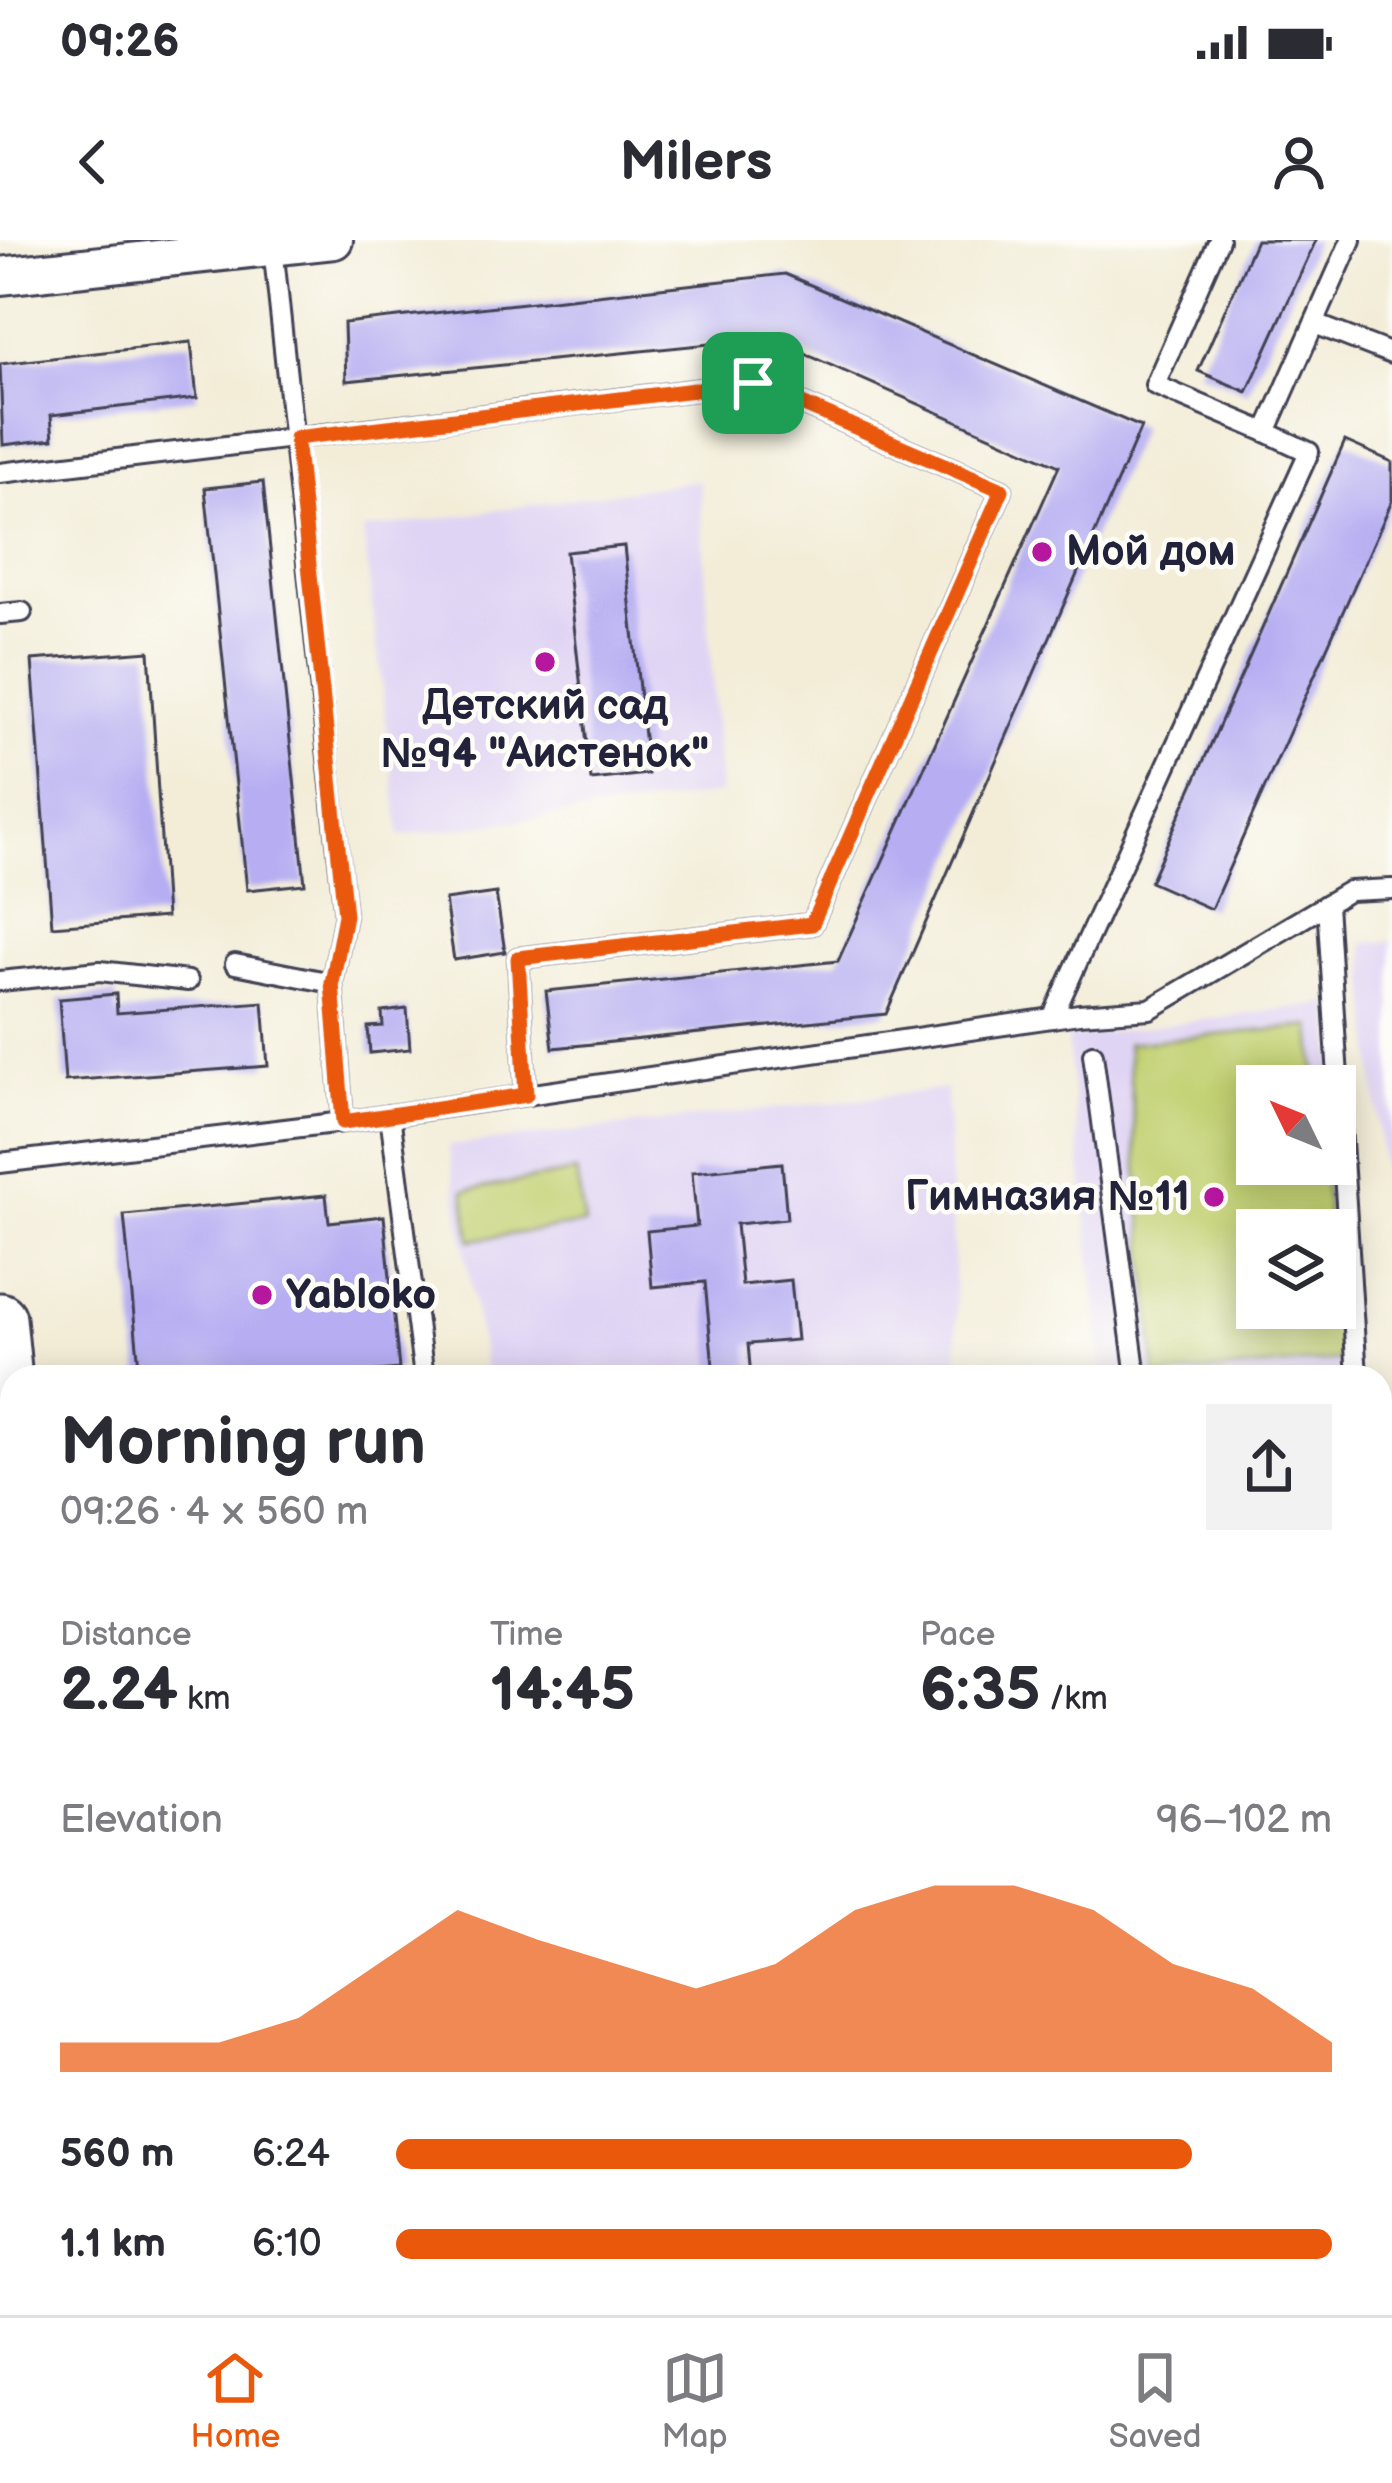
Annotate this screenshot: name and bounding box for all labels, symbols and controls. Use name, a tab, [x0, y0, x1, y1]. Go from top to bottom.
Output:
text: 09:26	[60, 15, 179, 70]
icon: back	[60, 129, 126, 195]
icon: person	[1266, 129, 1332, 195]
text: Milers	[620, 130, 772, 195]
pin	[702, 332, 804, 434]
icon: arrive	[720, 350, 786, 416]
place label: Мой дом	[1066, 527, 1236, 578]
marker: Мой дом	[1029, 539, 1055, 565]
marker: Детский сад №94 "Аистенок"	[532, 649, 558, 675]
place label: Детский сад №94 "Аистенок"	[381, 681, 709, 780]
north arrow	[1236, 1065, 1356, 1185]
map controls	[1236, 1065, 1356, 1329]
place label: Гимназия №11	[905, 1172, 1190, 1223]
marker: Гимназия №11	[1201, 1184, 1227, 1210]
button: layers	[1236, 1209, 1356, 1329]
place label: Yabloko	[286, 1270, 436, 1321]
marker: Yabloko	[249, 1282, 275, 1308]
text: Morning run	[60, 1404, 426, 1483]
button: share	[1206, 1404, 1332, 1530]
text: 09:26 · 4 × 560 m	[60, 1489, 368, 1536]
text: Distance	[60, 1615, 192, 1655]
text: Time	[490, 1615, 563, 1655]
text: Pace	[920, 1615, 995, 1655]
text: 2.24	[60, 1655, 178, 1727]
text: 14:45	[490, 1655, 635, 1727]
text: 6:35	[920, 1655, 1040, 1727]
text: km	[178, 1679, 230, 1719]
text: /km	[1040, 1679, 1108, 1719]
text: Elevation	[60, 1797, 223, 1844]
text: 96–102 m	[1156, 1797, 1332, 1844]
text: 560 m	[60, 2131, 174, 2178]
text: 6:24	[252, 2131, 330, 2178]
text: 1.1 km	[60, 2221, 166, 2268]
text: 6:10	[252, 2221, 322, 2268]
tab: Home	[191, 2345, 280, 2457]
tab: Map	[661, 2345, 728, 2457]
tab: Saved	[1109, 2345, 1201, 2457]

